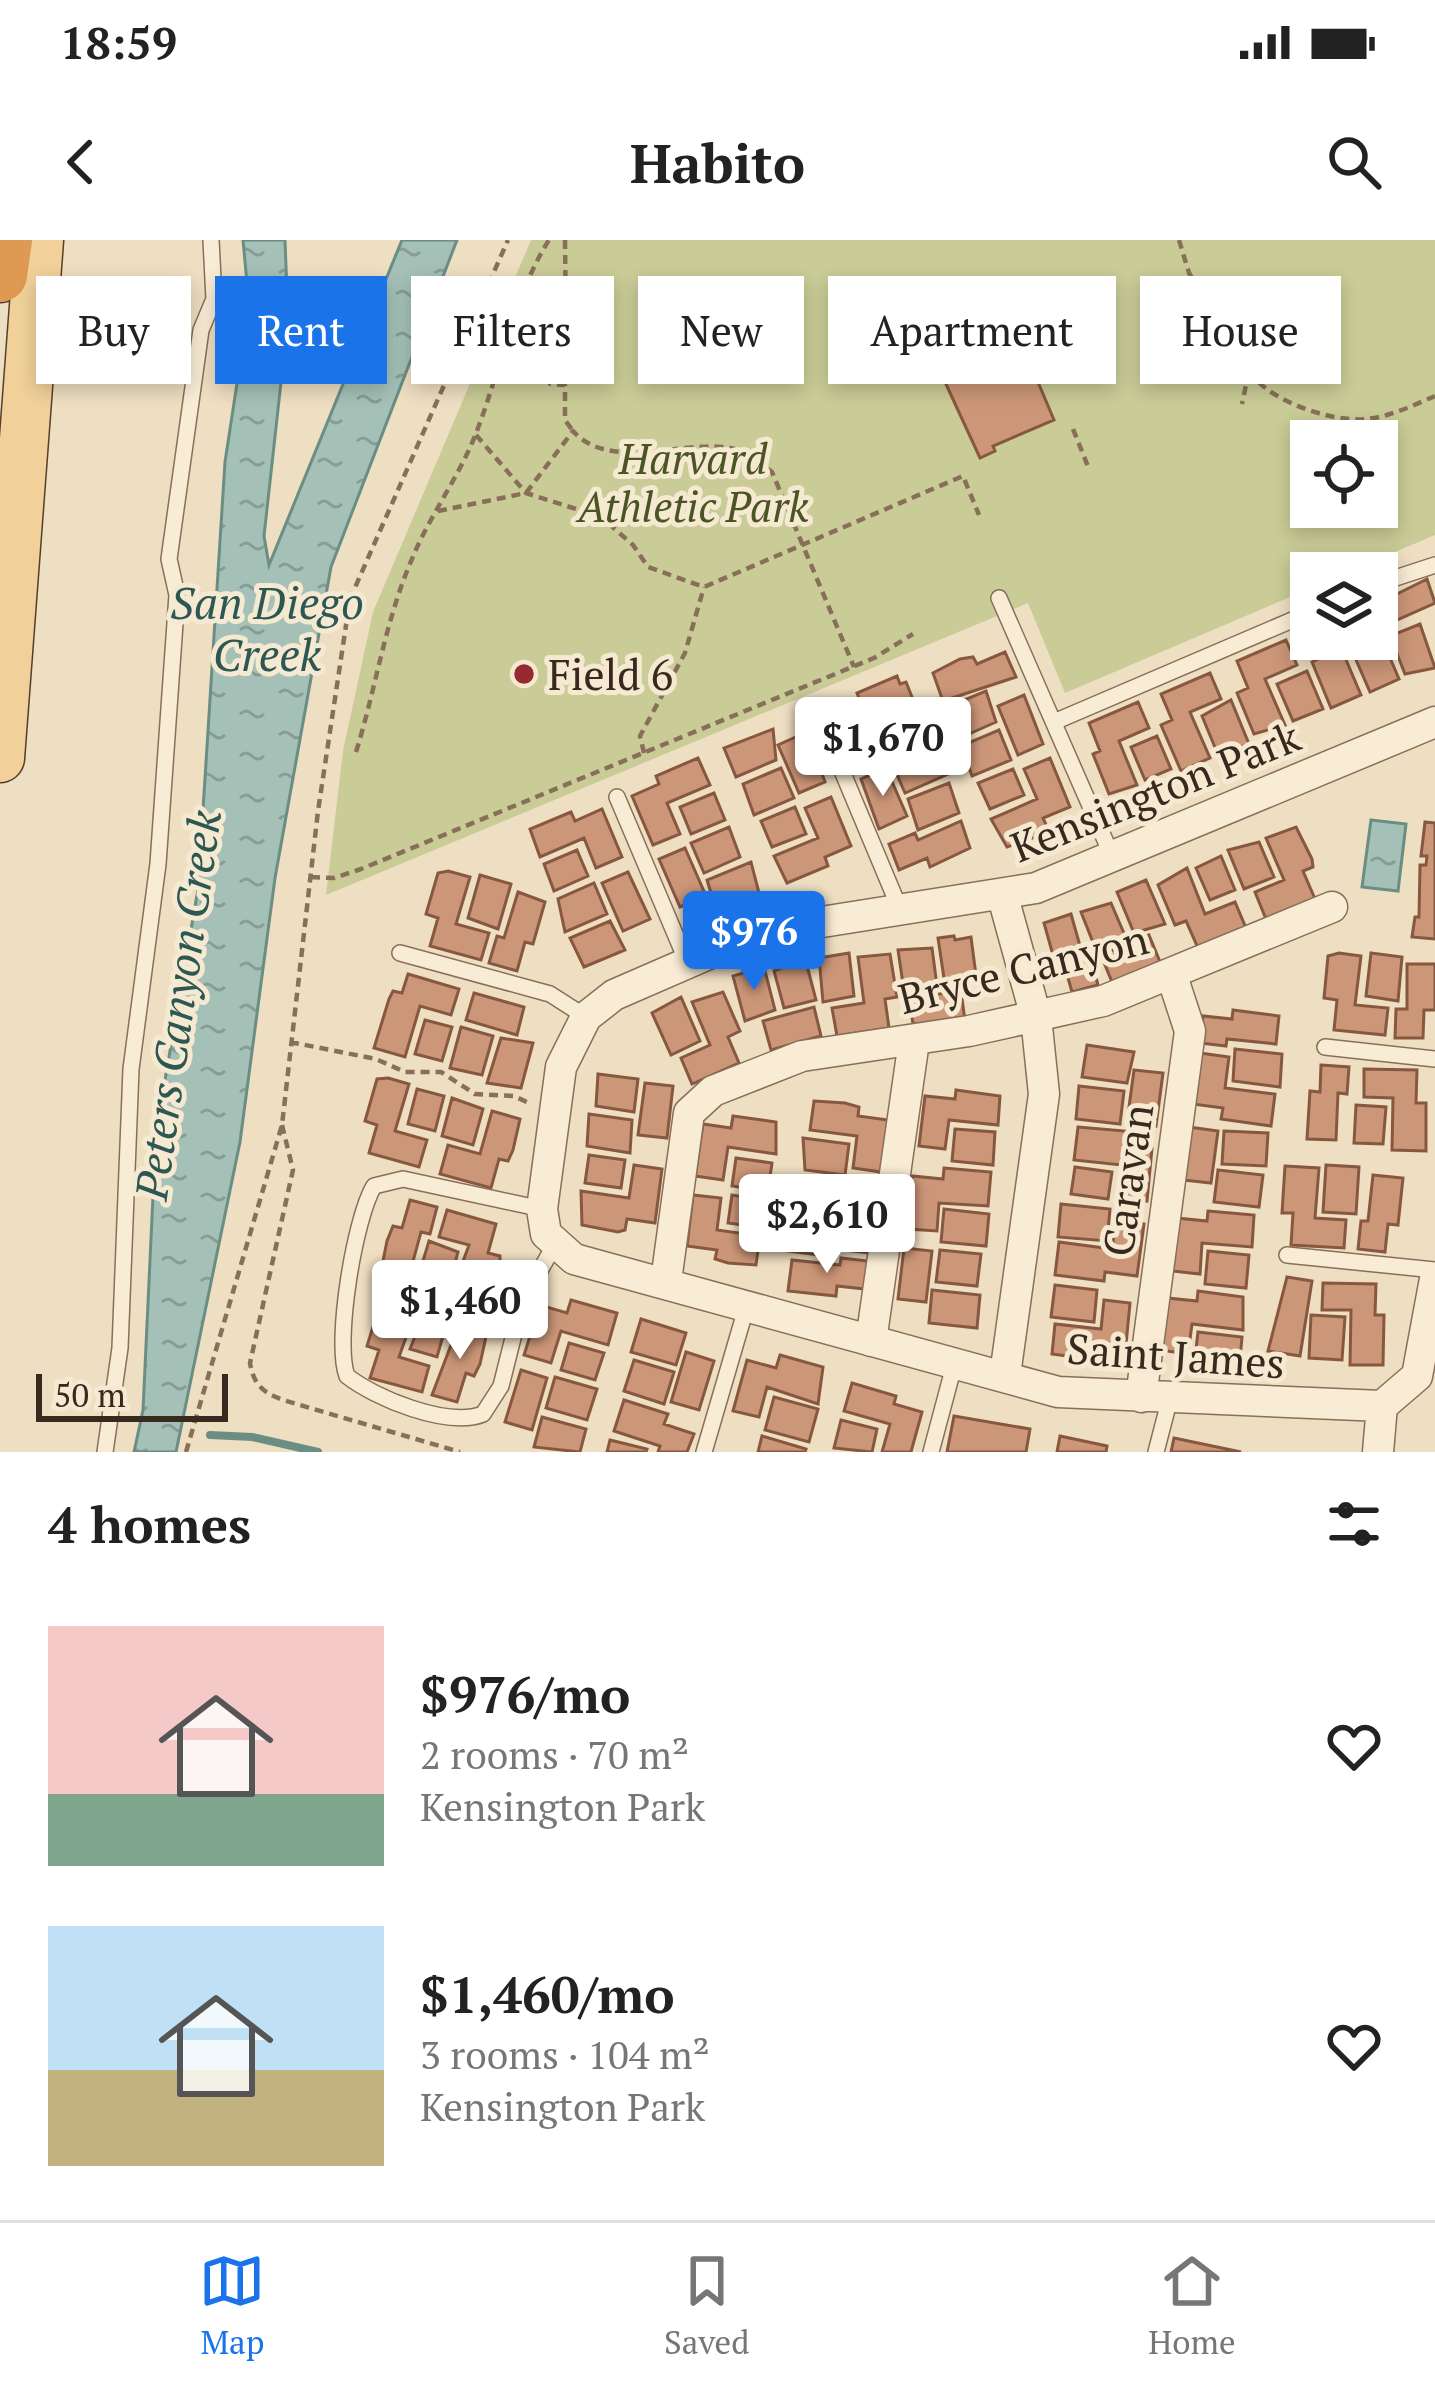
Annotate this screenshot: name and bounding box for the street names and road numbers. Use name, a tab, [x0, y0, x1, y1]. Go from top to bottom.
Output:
street label: Kensington Park	[1002, 707, 1308, 874]
street label: Bryce Canyon	[892, 910, 1154, 1026]
street label: Caravan	[1089, 1100, 1165, 1260]
street label: Saint James	[1065, 1319, 1287, 1391]

